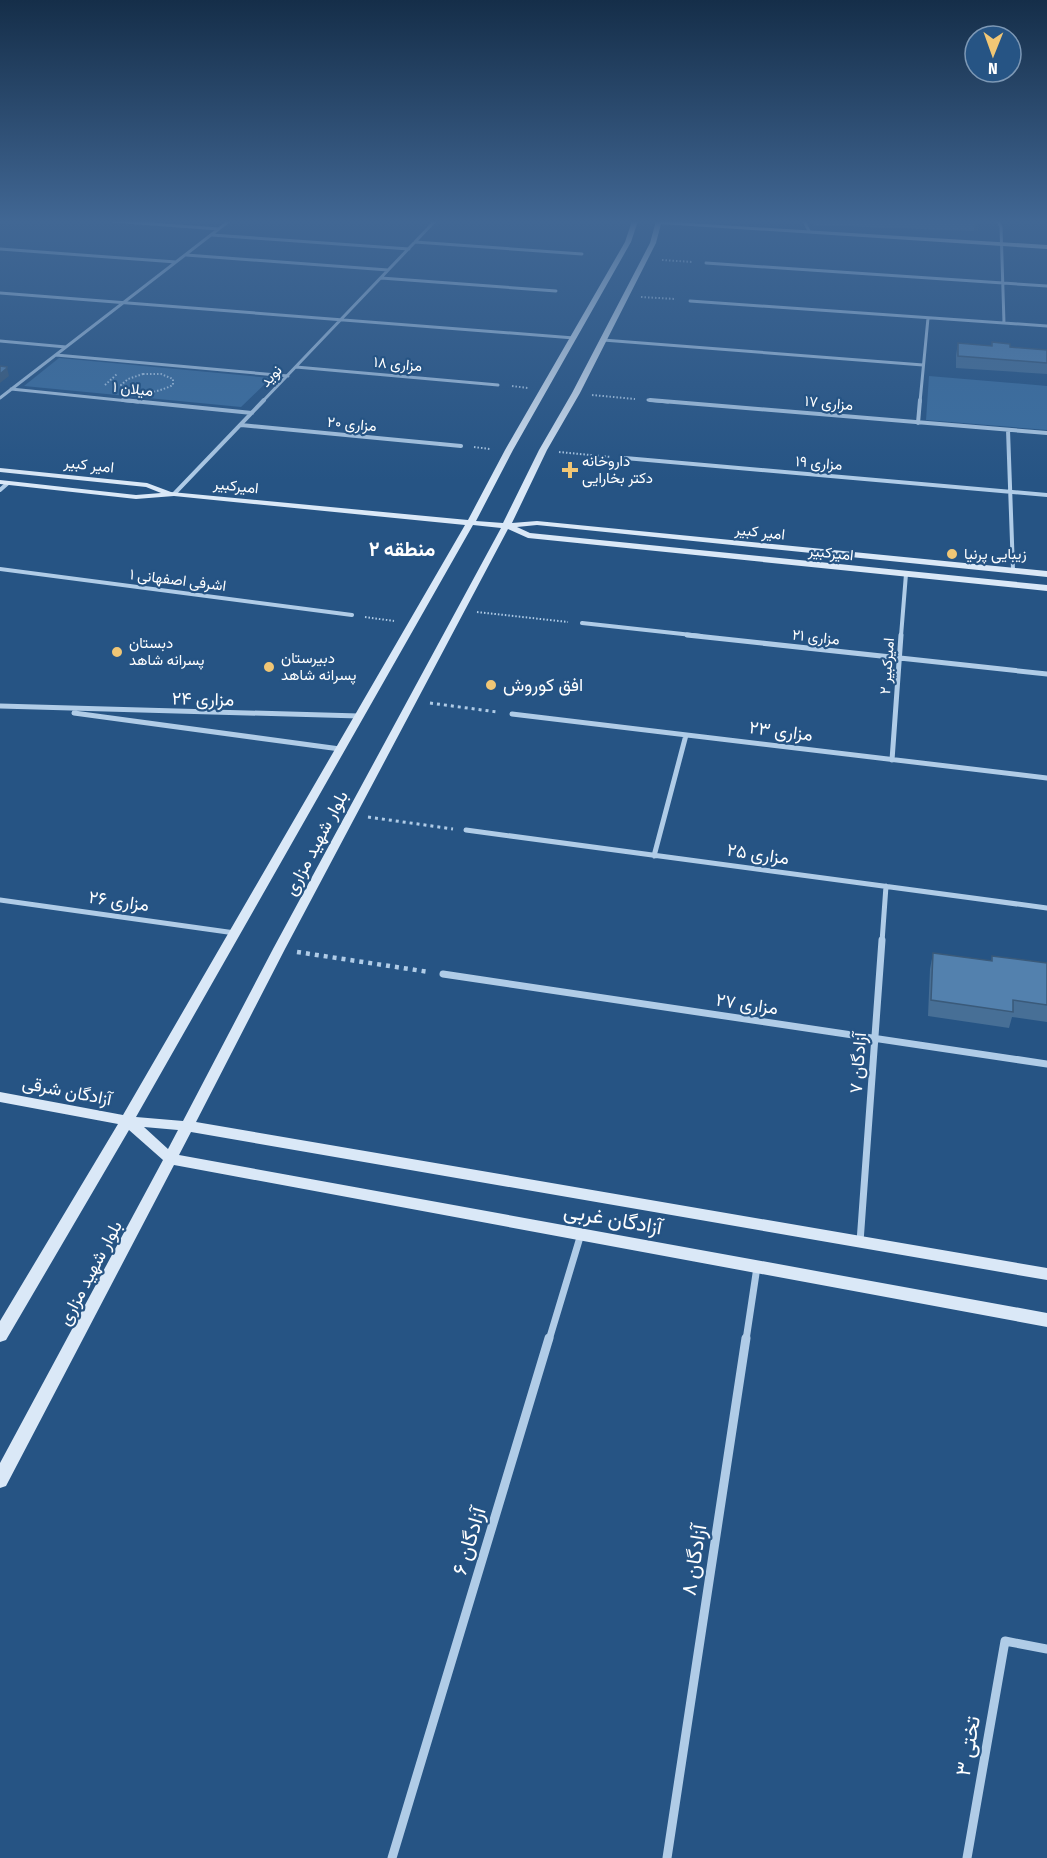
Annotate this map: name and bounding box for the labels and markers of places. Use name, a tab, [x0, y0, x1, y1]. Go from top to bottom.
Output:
place label: داروخانه دکتر بخارایی	[582, 452, 653, 488]
marker: داروخانه دکتر بخارایی	[563, 463, 577, 477]
place label: زیبایی پرنیا	[964, 545, 1027, 564]
marker: زیبایی پرنیا	[945, 547, 959, 561]
place label: دبستان پسرانه شاهد	[129, 634, 204, 670]
marker: دبستان پسرانه شاهد	[110, 645, 124, 659]
place label: دبیرستان پسرانه شاهد	[281, 649, 356, 685]
marker: دبیرستان پسرانه شاهد	[262, 660, 276, 674]
place label: افق کوروش	[503, 674, 583, 696]
marker: افق کوروش	[484, 678, 498, 692]

